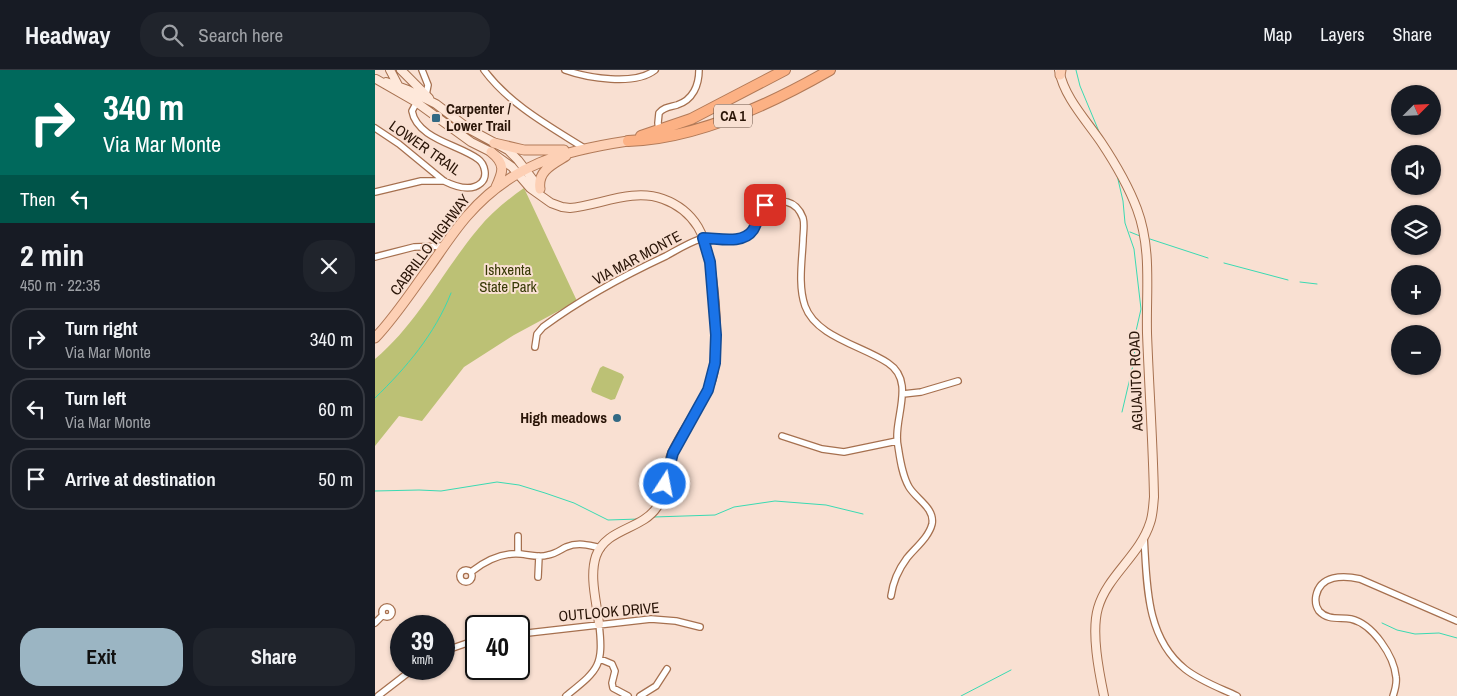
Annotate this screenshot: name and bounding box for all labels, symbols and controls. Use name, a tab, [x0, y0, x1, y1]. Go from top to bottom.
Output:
search box	[140, 12, 490, 57]
text: Headway	[25, 19, 110, 51]
icon: search	[158, 21, 186, 49]
text: Search here	[198, 22, 283, 48]
text: Map	[1264, 22, 1292, 47]
text: Layers	[1320, 22, 1365, 47]
text: Share	[1393, 22, 1432, 47]
text: 340 m	[103, 84, 184, 131]
north arrow	[1391, 85, 1441, 135]
map controls	[1391, 85, 1441, 375]
icon: right	[20, 90, 85, 155]
place label: Carpenter / Lower Trail	[446, 98, 512, 136]
road number: CA 1	[714, 104, 752, 128]
marker: Carpenter / Lower Trail	[430, 112, 442, 124]
street label: LOWER TRAIL	[385, 115, 466, 180]
text: Via Mar Monte	[103, 129, 221, 159]
button: sound	[1391, 145, 1441, 195]
pin	[744, 184, 786, 226]
icon: left	[66, 185, 94, 213]
text: Then	[20, 186, 56, 212]
street label: CABRILLO HIGHWAY	[385, 189, 475, 300]
icon: arrive	[751, 191, 779, 219]
button: layers	[1391, 205, 1441, 255]
street label: VIA MAR MONTE	[589, 225, 685, 290]
text: 2 min	[20, 235, 84, 275]
button: close	[303, 240, 355, 292]
park label: Ishxenta State Park	[479, 259, 538, 297]
button: +	[1391, 265, 1441, 315]
text: 450 m · 22:35	[20, 274, 100, 296]
text: Turn right	[65, 315, 137, 341]
icon: right	[22, 325, 50, 353]
button: −	[1391, 325, 1441, 375]
text: 340 m	[310, 326, 353, 352]
street label: AGUAJITO ROAD	[1123, 330, 1148, 432]
text: Via Mar Monte	[65, 341, 151, 363]
text: Turn left	[65, 385, 126, 411]
icon: left	[22, 395, 50, 423]
text: 60 m	[318, 396, 353, 422]
place label: High meadows	[520, 407, 607, 428]
text: Via Mar Monte	[65, 411, 151, 433]
marker: High meadows	[611, 412, 623, 424]
position arrow	[638, 457, 690, 509]
icon: arrive	[22, 465, 50, 493]
text: Arrive at destination	[65, 466, 216, 492]
text: 50 m	[318, 466, 353, 492]
street label: OUTLOOK DRIVE	[558, 597, 660, 626]
speed limit sign: 40	[465, 615, 530, 680]
text: 39	[411, 624, 434, 658]
button: Exit	[20, 628, 183, 686]
button: Share	[193, 628, 355, 686]
text: km/h	[412, 652, 433, 668]

